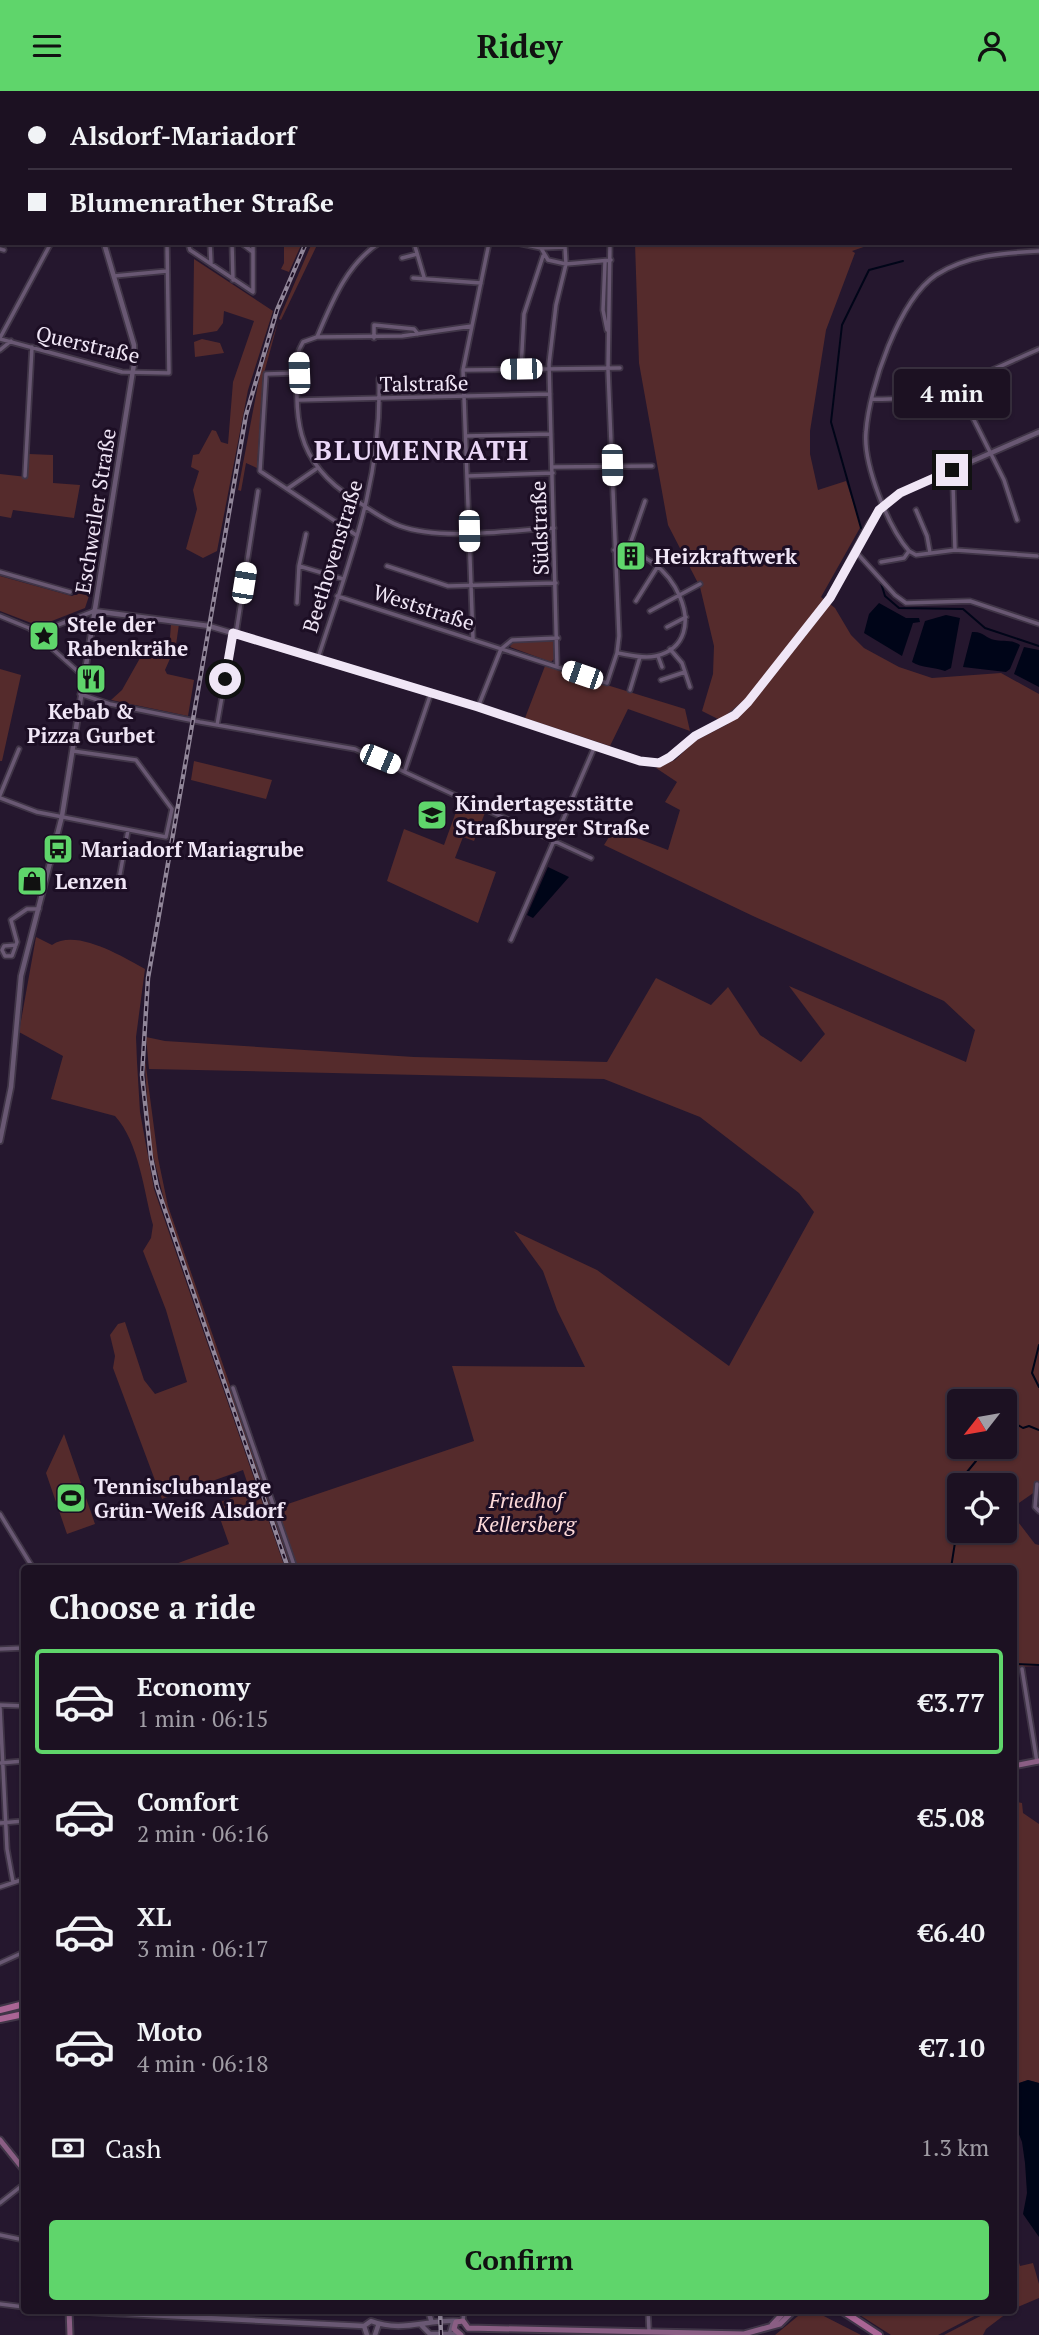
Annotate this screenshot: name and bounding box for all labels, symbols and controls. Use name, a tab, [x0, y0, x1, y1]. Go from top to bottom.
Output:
text: Ridey	[477, 25, 562, 67]
icon: menu	[28, 27, 66, 65]
icon: person	[973, 27, 1011, 65]
text: Alsdorf-Mariadorf	[70, 118, 296, 152]
text: Blumenrather Straße	[70, 185, 334, 219]
street label: Querstraße	[33, 318, 143, 370]
car	[288, 352, 311, 394]
car	[500, 358, 543, 380]
street label: Talstraße	[379, 368, 469, 398]
callout: 4 min	[894, 369, 1010, 417]
text: 4 min	[921, 378, 983, 409]
street label: Eschweiler Straße	[68, 426, 122, 596]
district label: BLUMENRATH	[314, 431, 530, 468]
car	[602, 444, 623, 486]
route end	[936, 454, 968, 486]
street label: Beethovenstraße	[295, 476, 369, 636]
street label: Südstraße	[523, 480, 555, 576]
car	[459, 510, 480, 552]
building icon: Heizkraftwerk	[614, 539, 648, 573]
place label: Heizkraftwerk	[654, 542, 798, 570]
car	[231, 561, 258, 605]
street label: Weststraße	[370, 577, 478, 637]
place label: Stele der Rabenkrähe	[67, 610, 188, 662]
place icon: Stele der Rabenkrähe	[27, 619, 61, 653]
car	[559, 658, 606, 692]
restaurant icon: Kebab & Pizza Gurbet	[74, 662, 108, 696]
route start	[209, 663, 241, 695]
place label: Kebab & Pizza Gurbet	[27, 697, 156, 749]
car	[357, 741, 404, 777]
place label: Kindertagesstätte Straßburger Straße	[455, 789, 650, 841]
school or university icon: Kindertagesstätte Straßburger Straße	[415, 798, 449, 832]
bus stop icon: Mariadorf Mariagrube	[41, 832, 75, 866]
place label: Mariadorf Mariagrube	[81, 835, 304, 863]
shop icon: Lenzen	[15, 864, 49, 898]
place label: Lenzen	[55, 867, 128, 895]
north arrow	[947, 1389, 1017, 1459]
map controls	[947, 1389, 1017, 1543]
place label: Tennisclubanlage Grün-Weiß Alsdorf	[94, 1472, 287, 1524]
button: locate	[947, 1473, 1017, 1543]
sports icon: Tennisclubanlage Grün-Weiß Alsdorf	[54, 1481, 88, 1515]
park label: Friedhof Kellersberg	[475, 1486, 577, 1538]
text: Choose a ride	[49, 1586, 256, 1628]
text: Economy	[137, 1669, 250, 1703]
icon: car	[53, 1670, 116, 1733]
text: €3.77	[919, 1685, 985, 1719]
text: 1 min · 06:15	[137, 1703, 269, 1734]
text: Comfort	[137, 1784, 239, 1818]
icon: car	[53, 1785, 116, 1848]
text: €5.08	[919, 1800, 985, 1834]
text: 2 min · 06:16	[137, 1818, 269, 1849]
text: XL	[137, 1899, 171, 1933]
icon: car	[53, 1900, 116, 1963]
text: €6.40	[919, 1915, 985, 1949]
text: 3 min · 06:17	[137, 1933, 269, 1964]
text: Moto	[137, 2014, 202, 2048]
icon: car	[53, 2015, 116, 2078]
text: €7.10	[920, 2030, 985, 2064]
text: 4 min · 06:18	[137, 2048, 269, 2079]
icon: cash	[49, 2129, 87, 2167]
text: Cash	[105, 2131, 161, 2165]
text: 1.3 km	[921, 2132, 989, 2163]
button: Confirm	[49, 2220, 989, 2300]

